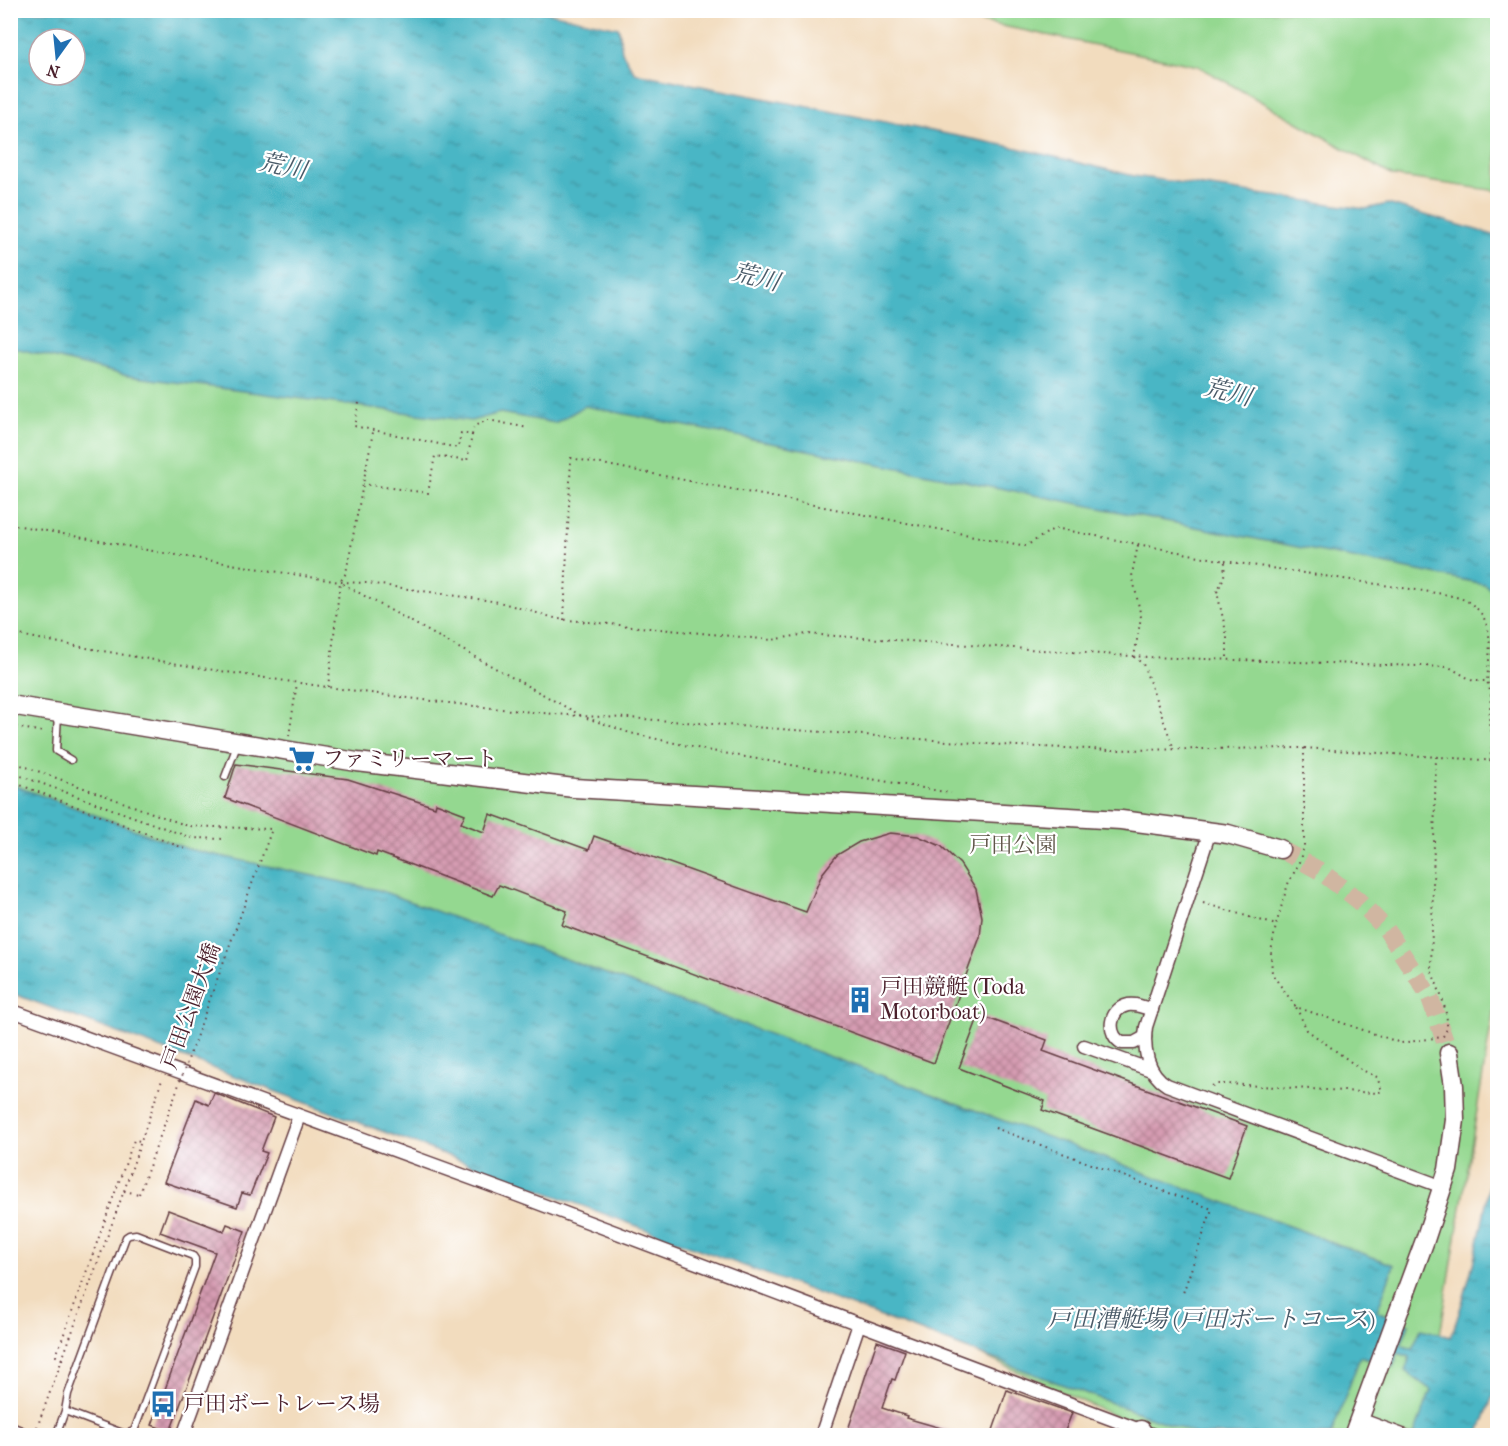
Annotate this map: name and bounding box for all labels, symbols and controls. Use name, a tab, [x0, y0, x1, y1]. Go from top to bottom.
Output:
north arrow	[27, 27, 87, 87]
text: N	[44, 60, 62, 82]
water label: 荒川	[257, 147, 312, 185]
water label: 荒川	[729, 258, 786, 297]
water label: 荒川	[1201, 373, 1258, 412]
supermarket icon: ファミリーマート	[287, 744, 317, 774]
place label: ファミリーマート	[322, 746, 498, 772]
park label: 戸田公園	[969, 832, 1057, 858]
street label: 戸田公園大橋	[156, 940, 226, 1072]
place label: 戸田競艇 (Toda Motorboat)	[880, 974, 1026, 1025]
building icon: 戸田競艇 (Toda Motorboat)	[845, 985, 875, 1015]
water label: 戸田漕艇場 (戸田ボートコース)	[1047, 1305, 1375, 1333]
bus stop icon: 戸田ボートレース場	[148, 1389, 178, 1419]
place label: 戸田ボートレース場	[183, 1391, 380, 1417]

